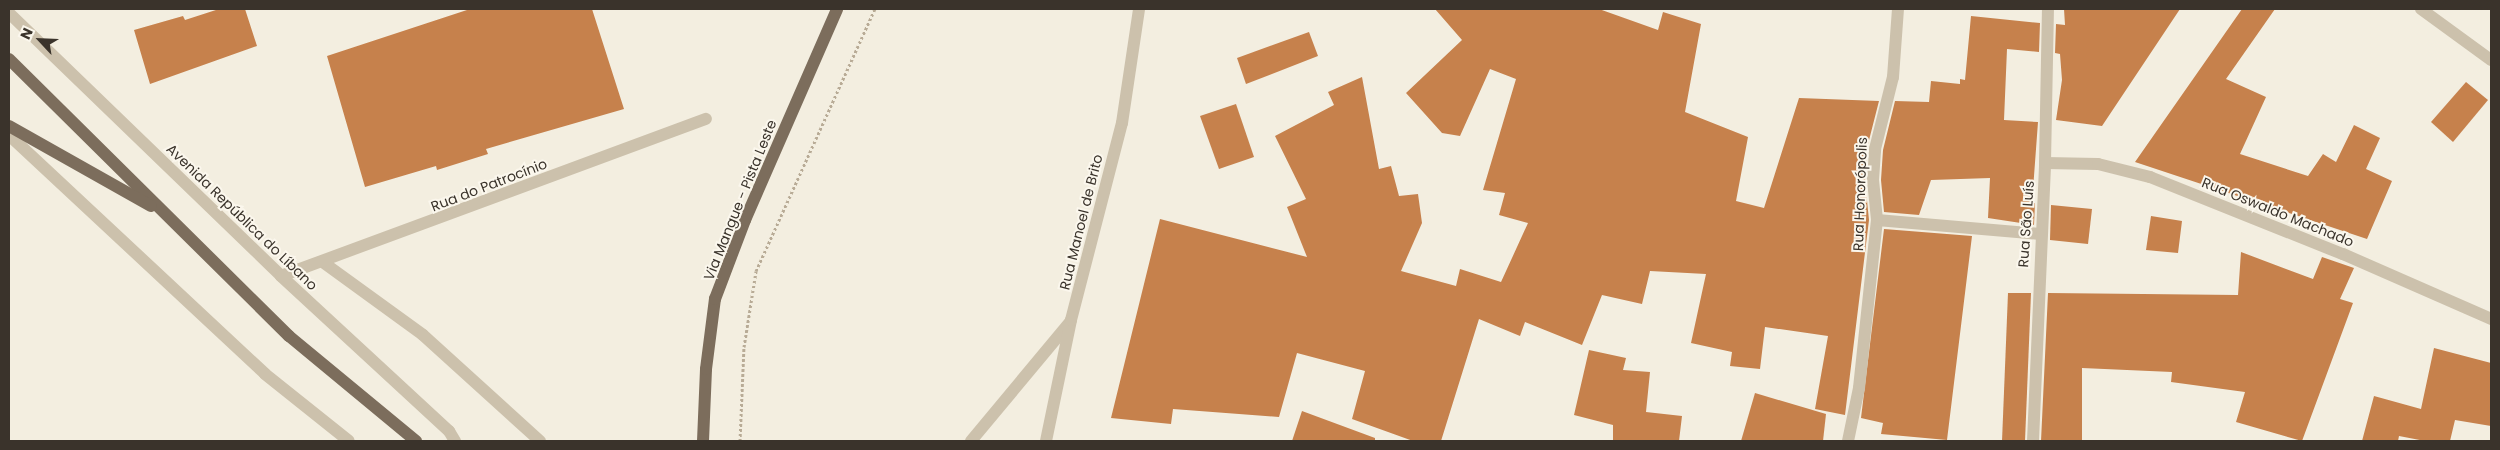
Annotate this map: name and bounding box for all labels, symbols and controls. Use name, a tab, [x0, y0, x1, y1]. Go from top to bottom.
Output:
north arrow	[15, 15, 65, 65]
text: N	[15, 25, 38, 43]
street label: Via Mangue - Pista Leste	[700, 117, 780, 283]
street label: Rua Honorópolis	[1850, 137, 1870, 251]
street label: Avenida República do Líbano	[163, 140, 321, 294]
street label: Rua Manoel de Brito	[1056, 152, 1106, 292]
street label: Rua do Patrocínio	[429, 155, 549, 215]
street label: Rua Oswaldo Machado	[2200, 174, 2356, 250]
street label: Rua São Luís	[2015, 180, 2037, 268]

